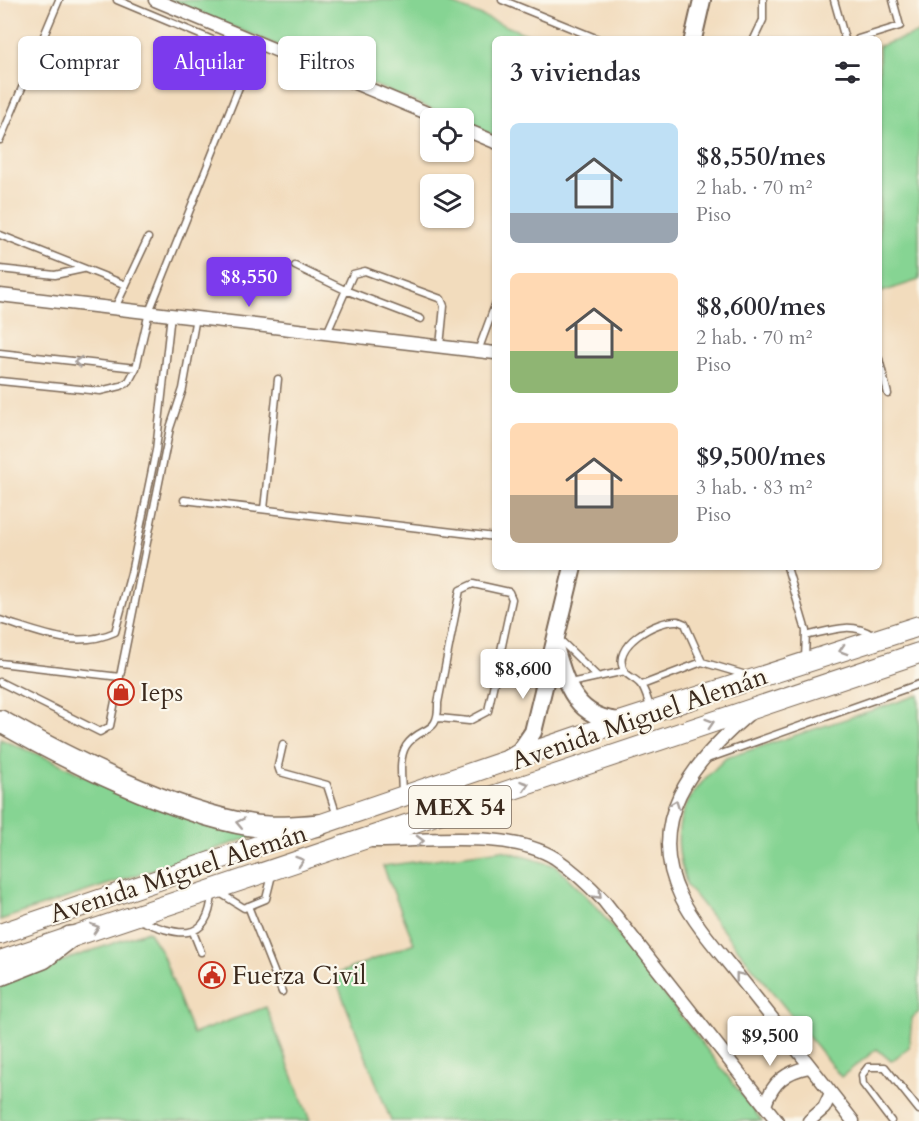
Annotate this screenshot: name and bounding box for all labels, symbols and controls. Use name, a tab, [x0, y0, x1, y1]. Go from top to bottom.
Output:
chip: Comprar	[18, 36, 141, 90]
chip: Alquilar	[153, 36, 266, 90]
chip: Filtros	[278, 36, 376, 90]
text: 3 viviendas	[510, 55, 641, 90]
icon: filters	[831, 56, 864, 89]
map controls	[420, 108, 474, 228]
button: locate	[420, 108, 474, 162]
text: $8,550/mes	[696, 139, 826, 174]
icon: home	[558, 147, 630, 219]
button: layers	[420, 174, 474, 228]
text: 2 hab. · 70 m²	[696, 174, 812, 201]
text: Piso	[696, 201, 731, 228]
pin: $8,550	[200, 257, 298, 308]
text: $8,550	[220, 263, 278, 290]
text: $8,600/mes	[696, 289, 826, 324]
icon: home	[558, 297, 630, 369]
text: 2 hab. · 70 m²	[696, 324, 812, 351]
text: Piso	[696, 351, 731, 378]
one-way arrow	[74, 356, 83, 368]
text: $9,500/mes	[696, 439, 826, 474]
icon: home	[558, 447, 630, 519]
text: 3 hab. · 83 m²	[696, 474, 812, 501]
text: Piso	[696, 501, 731, 528]
one-way arrow	[838, 643, 849, 656]
pin: $8,600	[474, 649, 572, 700]
text: $8,600	[494, 655, 552, 682]
street label: Avenida Miguel Alemán	[506, 658, 772, 779]
place label: Ieps	[140, 675, 183, 710]
shop icon: Ieps	[106, 677, 136, 707]
one-way arrow	[704, 718, 715, 731]
one-way arrow	[519, 780, 530, 792]
road number: MEX 54	[409, 786, 511, 828]
one-way arrow	[668, 799, 681, 810]
street label: Avenida Miguel Alemán	[45, 815, 311, 932]
one-way arrow	[235, 817, 245, 830]
one-way arrow	[416, 835, 425, 847]
one-way arrow	[294, 856, 305, 868]
one-way arrow	[591, 888, 602, 899]
one-way arrow	[89, 923, 100, 936]
place label: Fuerza Civil	[232, 958, 367, 993]
public building icon: Fuerza Civil	[197, 960, 227, 990]
one-way arrow	[735, 972, 746, 983]
pin: $9,500	[721, 1016, 819, 1067]
text: $9,500	[741, 1022, 799, 1049]

